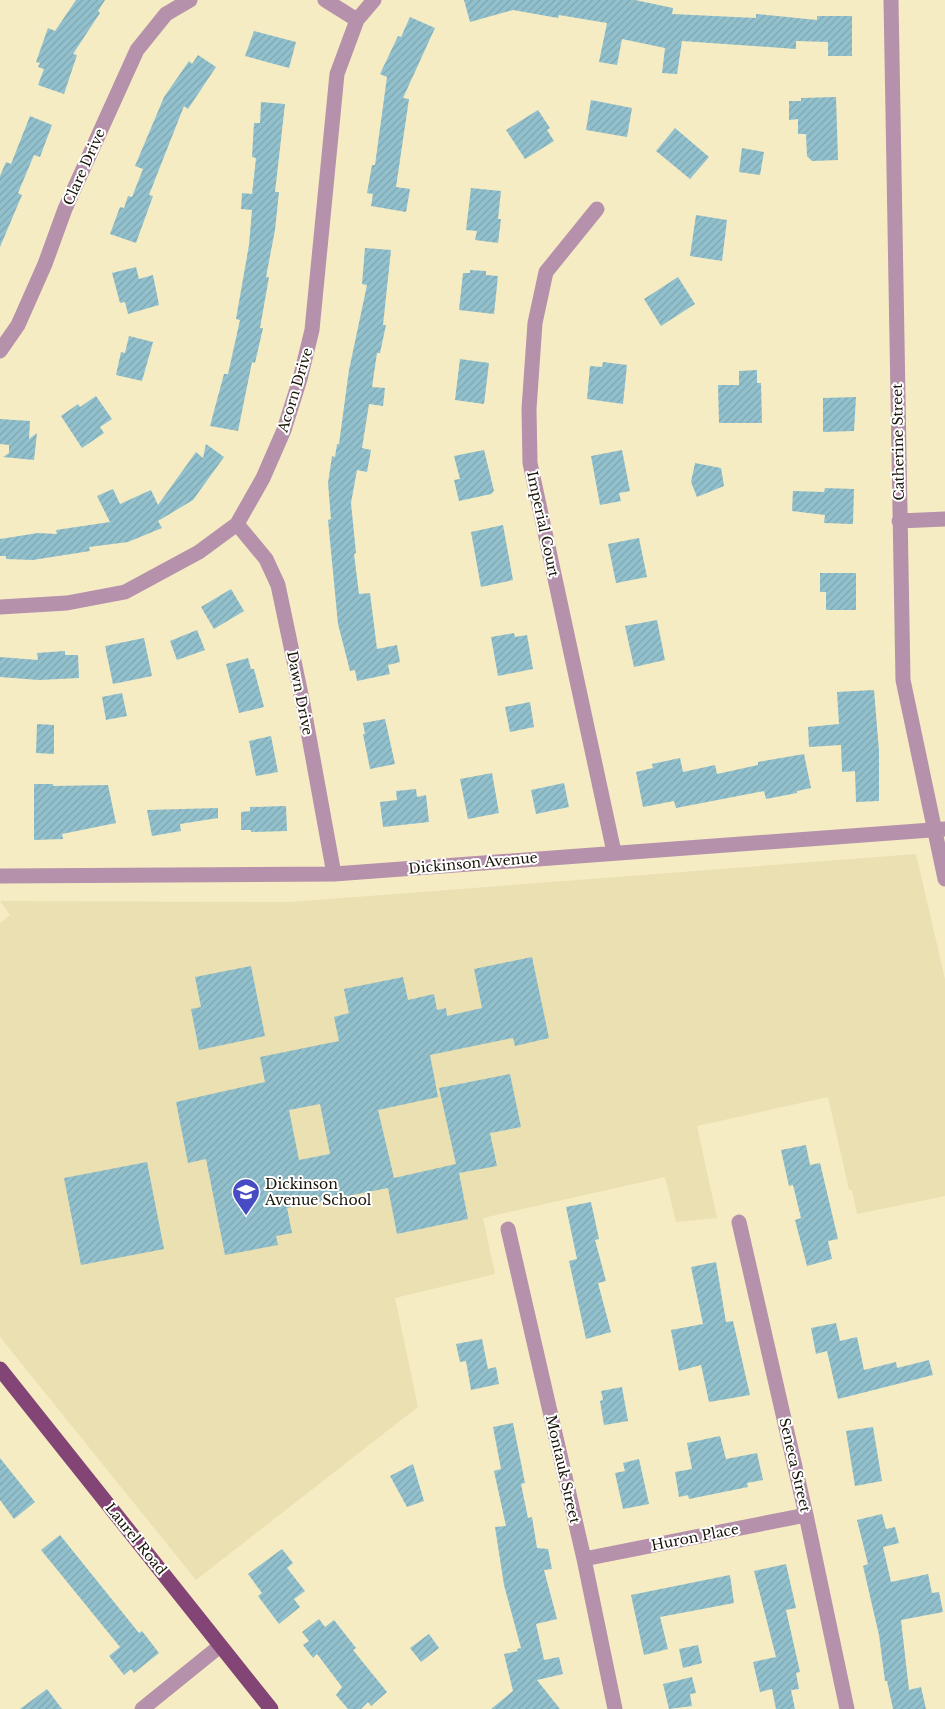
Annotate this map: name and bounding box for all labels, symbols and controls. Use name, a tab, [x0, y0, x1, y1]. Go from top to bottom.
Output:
street label: Clare Drive	[59, 126, 109, 208]
street label: Acorn Drive	[273, 345, 316, 435]
street label: Catherine Street	[888, 383, 908, 501]
street label: Imperial Court	[523, 469, 563, 579]
street label: Dawn Drive	[283, 649, 317, 737]
street label: Dickinson Avenue	[408, 848, 538, 878]
place label: Dickinson Avenue School	[264, 1175, 372, 1209]
school or university icon: Dickinson Avenue School	[231, 1177, 261, 1216]
street label: Montauk Street	[542, 1413, 584, 1526]
street label: Seneca Street	[775, 1416, 815, 1514]
street label: Laurel Road	[101, 1499, 171, 1579]
street label: Huron Place	[650, 1520, 740, 1554]

